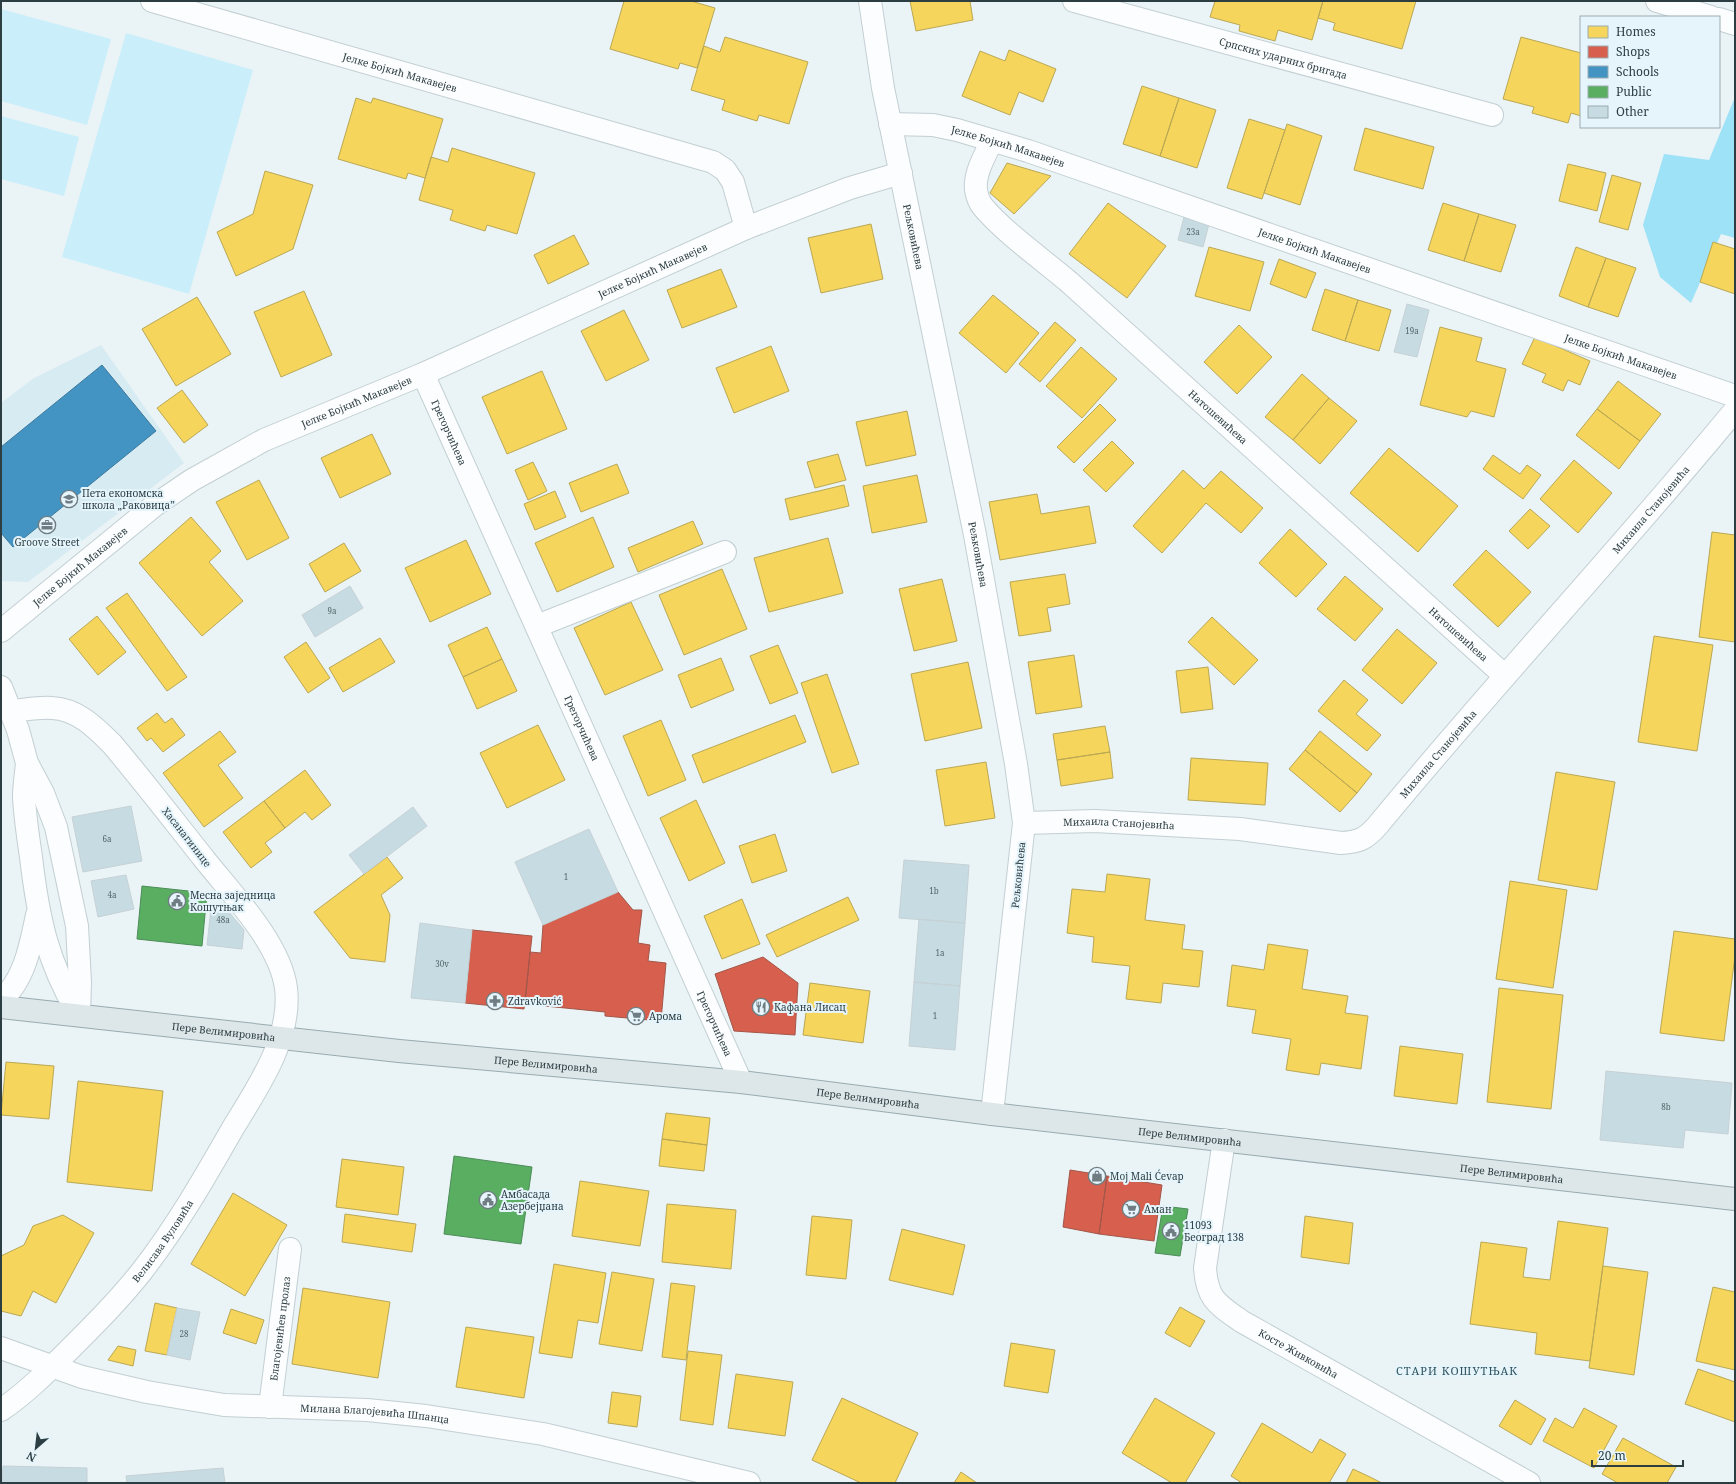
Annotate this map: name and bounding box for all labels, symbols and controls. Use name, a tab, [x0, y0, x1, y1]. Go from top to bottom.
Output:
legend	[1580, 16, 1720, 128]
text: Homes	[1616, 23, 1656, 40]
street label: Српских ударних бригада	[1218, 34, 1349, 82]
text: Shops	[1616, 43, 1650, 60]
street label: Јелке Бојкић Макавејев	[340, 49, 459, 95]
text: Schools	[1616, 63, 1659, 80]
text: Public	[1616, 83, 1652, 100]
text: Other	[1616, 103, 1649, 120]
street label: Јелке Бојкић Макавејев	[949, 122, 1067, 170]
street label: Рељковићева	[900, 203, 927, 271]
street label: Јелке Бојкић Макавејев	[1256, 224, 1373, 276]
house number: 23a	[1186, 226, 1200, 237]
street label: Јелке Бојкић Макавејев	[595, 239, 710, 301]
house number: 19a	[1405, 325, 1419, 336]
street label: Јелке Бојкић Макавејев	[1562, 330, 1679, 383]
street label: Јелке Бојкић Макавејев	[298, 372, 414, 431]
street label: Натошевићева	[1186, 386, 1251, 447]
street label: Грегорчићева	[428, 397, 470, 468]
street label: Михаила Станојевића	[1609, 462, 1693, 556]
place label: Пета економска школа „Раковица”	[82, 486, 175, 512]
school or university icon: Пета економска школа „Раковица”	[59, 489, 79, 509]
office icon: Groove Street	[37, 515, 57, 535]
street label: Рељковићева	[965, 520, 991, 589]
street label: Јелке Бојкић Макавејев	[29, 523, 130, 610]
place label: Groove Street	[14, 535, 80, 549]
street label: Натошевићева	[1426, 604, 1491, 665]
house number: 9a	[328, 605, 337, 616]
street label: Грегорчићева	[561, 693, 603, 763]
street label: Михаила Станојевића	[1396, 707, 1480, 801]
street label: Хасанагинице	[159, 804, 215, 870]
street label: Михаила Станојевића	[1063, 814, 1175, 832]
house number: 6a	[103, 833, 112, 844]
street label: Рељковићева	[1008, 841, 1028, 909]
house number: 1	[564, 871, 568, 882]
house number: 1b	[929, 885, 939, 896]
place label: Месна заједница Кошутњак	[190, 888, 276, 914]
house number: 4a	[108, 889, 117, 900]
public building icon: Месна заједница Кошутњак	[167, 891, 187, 911]
house number: 48a	[216, 914, 230, 925]
house number: 1a	[936, 947, 945, 958]
house number: 30v	[435, 958, 449, 969]
street label: Грегорчићева	[694, 988, 736, 1059]
pharmacy icon: Zdravković	[485, 991, 505, 1011]
place label: Zdravković	[508, 994, 561, 1008]
restaurant icon: Кафана Лисац	[751, 997, 771, 1017]
place label: Кафана Лисац	[774, 1000, 846, 1014]
supermarket icon: Арома	[626, 1006, 646, 1026]
place label: Арома	[649, 1009, 682, 1023]
house number: 1	[933, 1010, 937, 1021]
street label: Пере Велимировића	[171, 1019, 276, 1044]
street label: Пере Велимировића	[493, 1053, 599, 1076]
street label: Пере Велимировића	[816, 1085, 921, 1112]
house number: 8b	[1661, 1101, 1671, 1112]
street label: Пере Велимировића	[1137, 1124, 1243, 1150]
street label: Пере Велимировића	[1459, 1161, 1565, 1186]
shop icon: Moj Mali Ćevap	[1087, 1166, 1107, 1186]
place label: Moj Mali Ćevap	[1110, 1169, 1184, 1183]
place label: Амбасада Азербејџана	[501, 1187, 564, 1213]
public building icon: Амбасада Азербејџана	[478, 1190, 498, 1210]
street label: Велисава Вуловића	[129, 1197, 197, 1285]
supermarket icon: Аман	[1121, 1199, 1141, 1219]
place label: Аман	[1144, 1202, 1172, 1216]
place label: 11093 Београд 138	[1184, 1218, 1244, 1244]
public building icon: 11093 Београд 138	[1161, 1221, 1181, 1241]
street label: Благојевићев пролаз	[266, 1275, 293, 1382]
street label: Косте Живковића	[1256, 1325, 1341, 1382]
house number: 28	[180, 1328, 189, 1339]
district label: СТАРИ КОШУТЊАК	[1396, 1363, 1518, 1378]
street label: Милана Благојевића Шпанца	[300, 1401, 451, 1427]
north arrow	[16, 1428, 56, 1468]
scale bar	[1592, 1442, 1683, 1468]
text: 20 m	[1598, 1447, 1626, 1464]
text: N	[23, 1448, 38, 1466]

